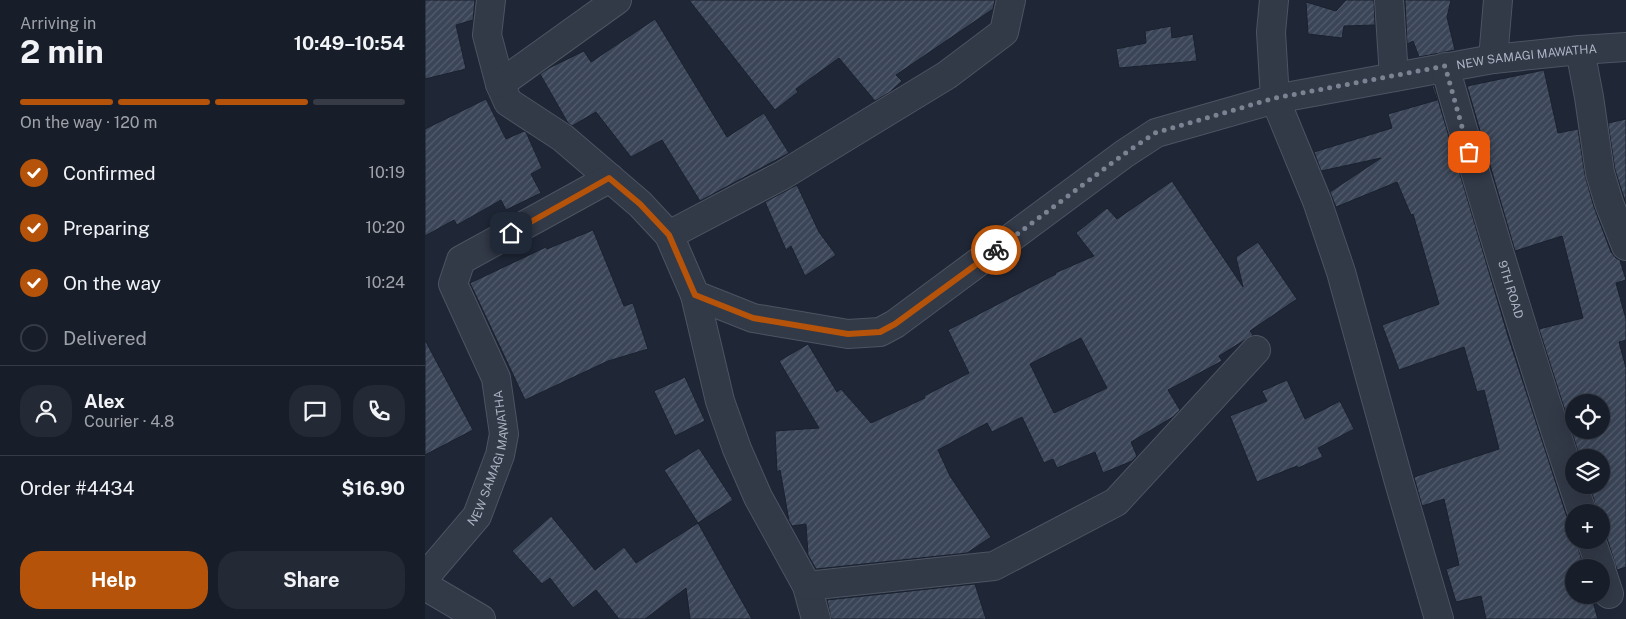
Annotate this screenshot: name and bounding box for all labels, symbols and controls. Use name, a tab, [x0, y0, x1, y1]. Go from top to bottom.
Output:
text: Arriving in	[20, 14, 96, 33]
text: 10:49–10:54	[294, 32, 405, 54]
text: 2 min	[20, 33, 104, 70]
street label: NEW SAMAGI MAWATHA	[1455, 42, 1598, 73]
text: On the way · 120 m	[20, 113, 157, 132]
pin	[1448, 131, 1490, 173]
icon: bag	[1455, 138, 1483, 166]
icon: check	[20, 159, 48, 187]
text: Confirmed	[63, 162, 156, 184]
text: 10:19	[369, 163, 405, 182]
pin	[490, 212, 532, 254]
icon: check	[20, 214, 48, 242]
text: Preparing	[63, 217, 150, 239]
text: 10:20	[365, 218, 405, 237]
icon: home	[497, 219, 525, 247]
courier	[971, 225, 1021, 275]
icon: bike	[982, 236, 1010, 264]
street label: 9TH ROAD	[1495, 259, 1526, 320]
icon: check	[20, 269, 48, 297]
text: On the way	[63, 272, 161, 294]
text: 10:24	[365, 273, 405, 292]
text: Delivered	[63, 327, 147, 349]
button: person	[20, 385, 72, 437]
button: chat	[289, 385, 341, 437]
button: phone	[353, 385, 405, 437]
street label: NEW SAMAGI MAWATHA	[465, 389, 512, 529]
text: Alex	[84, 390, 125, 412]
map controls	[1565, 394, 1610, 604]
button: locate	[1565, 394, 1610, 439]
text: Courier · 4.8	[84, 412, 174, 431]
button: layers	[1565, 449, 1610, 494]
text: Order #4434	[20, 477, 134, 499]
text: $16.90	[342, 477, 405, 499]
button: +	[1565, 504, 1610, 549]
button: Help	[20, 551, 208, 609]
button: Share	[218, 551, 405, 609]
button: −	[1565, 559, 1610, 604]

